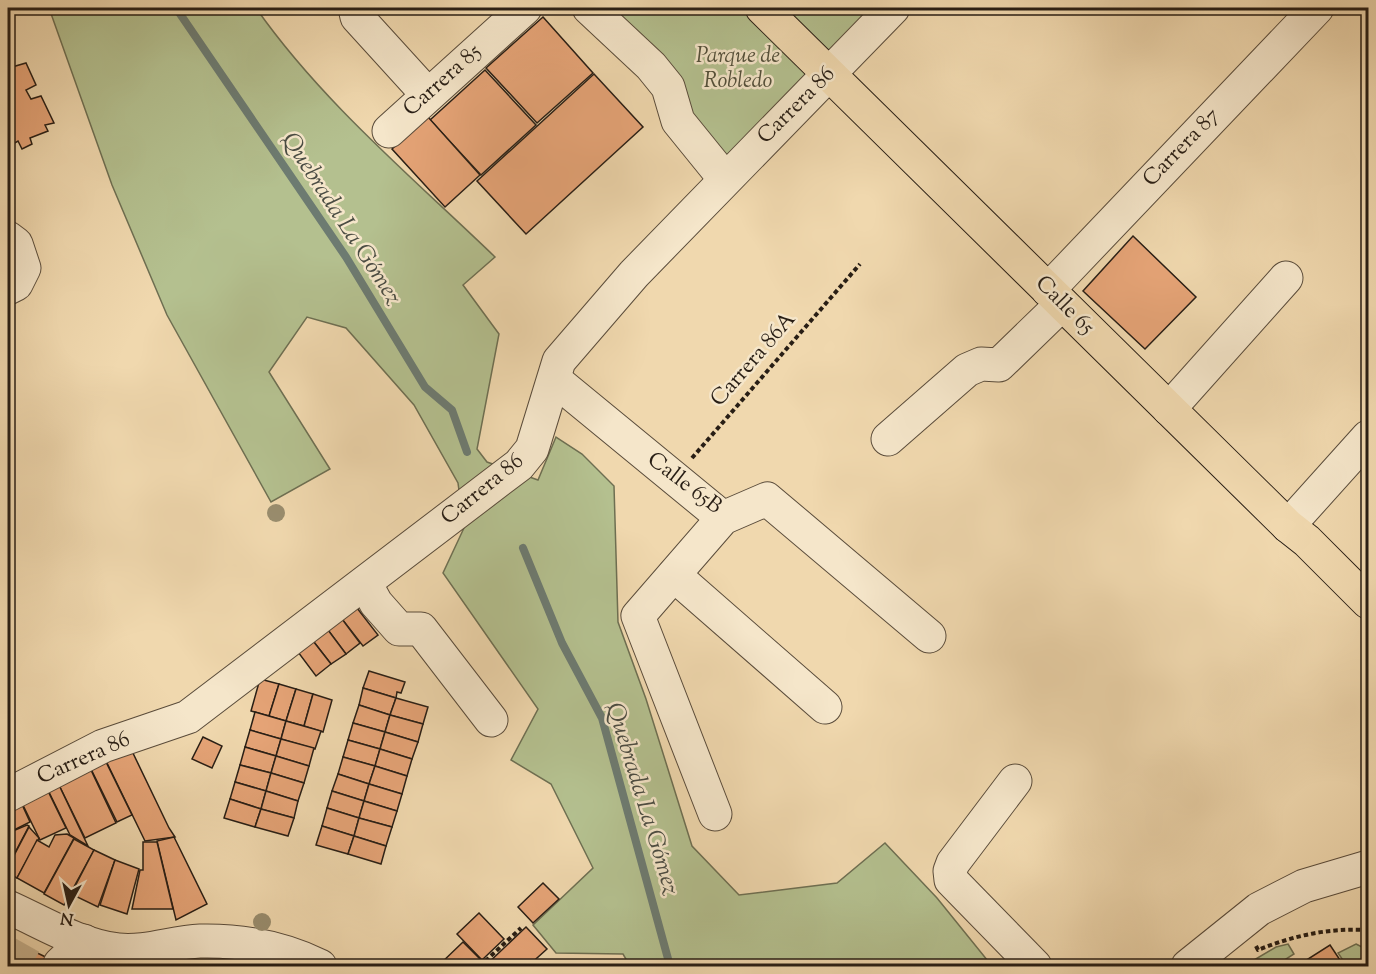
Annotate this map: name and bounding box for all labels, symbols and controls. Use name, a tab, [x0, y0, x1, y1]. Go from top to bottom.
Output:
street label: Carrera 85	[397, 37, 490, 125]
park label: Parque de Robledo	[696, 41, 780, 98]
street label: Carrera 86	[751, 60, 843, 152]
street label: Carrera 87	[1136, 101, 1228, 195]
water label: Quebrada La Gómez	[272, 126, 410, 312]
street label: Calle 65	[1027, 269, 1101, 343]
street label: Carrera 86A	[704, 305, 804, 414]
street label: Calle 65B	[640, 445, 728, 523]
street label: Carrera 86	[434, 446, 532, 534]
water label: Quebrada La Gómez	[597, 699, 687, 899]
street label: Carrera 86	[32, 724, 136, 794]
north arrow	[39, 875, 99, 935]
text: N	[59, 905, 75, 930]

